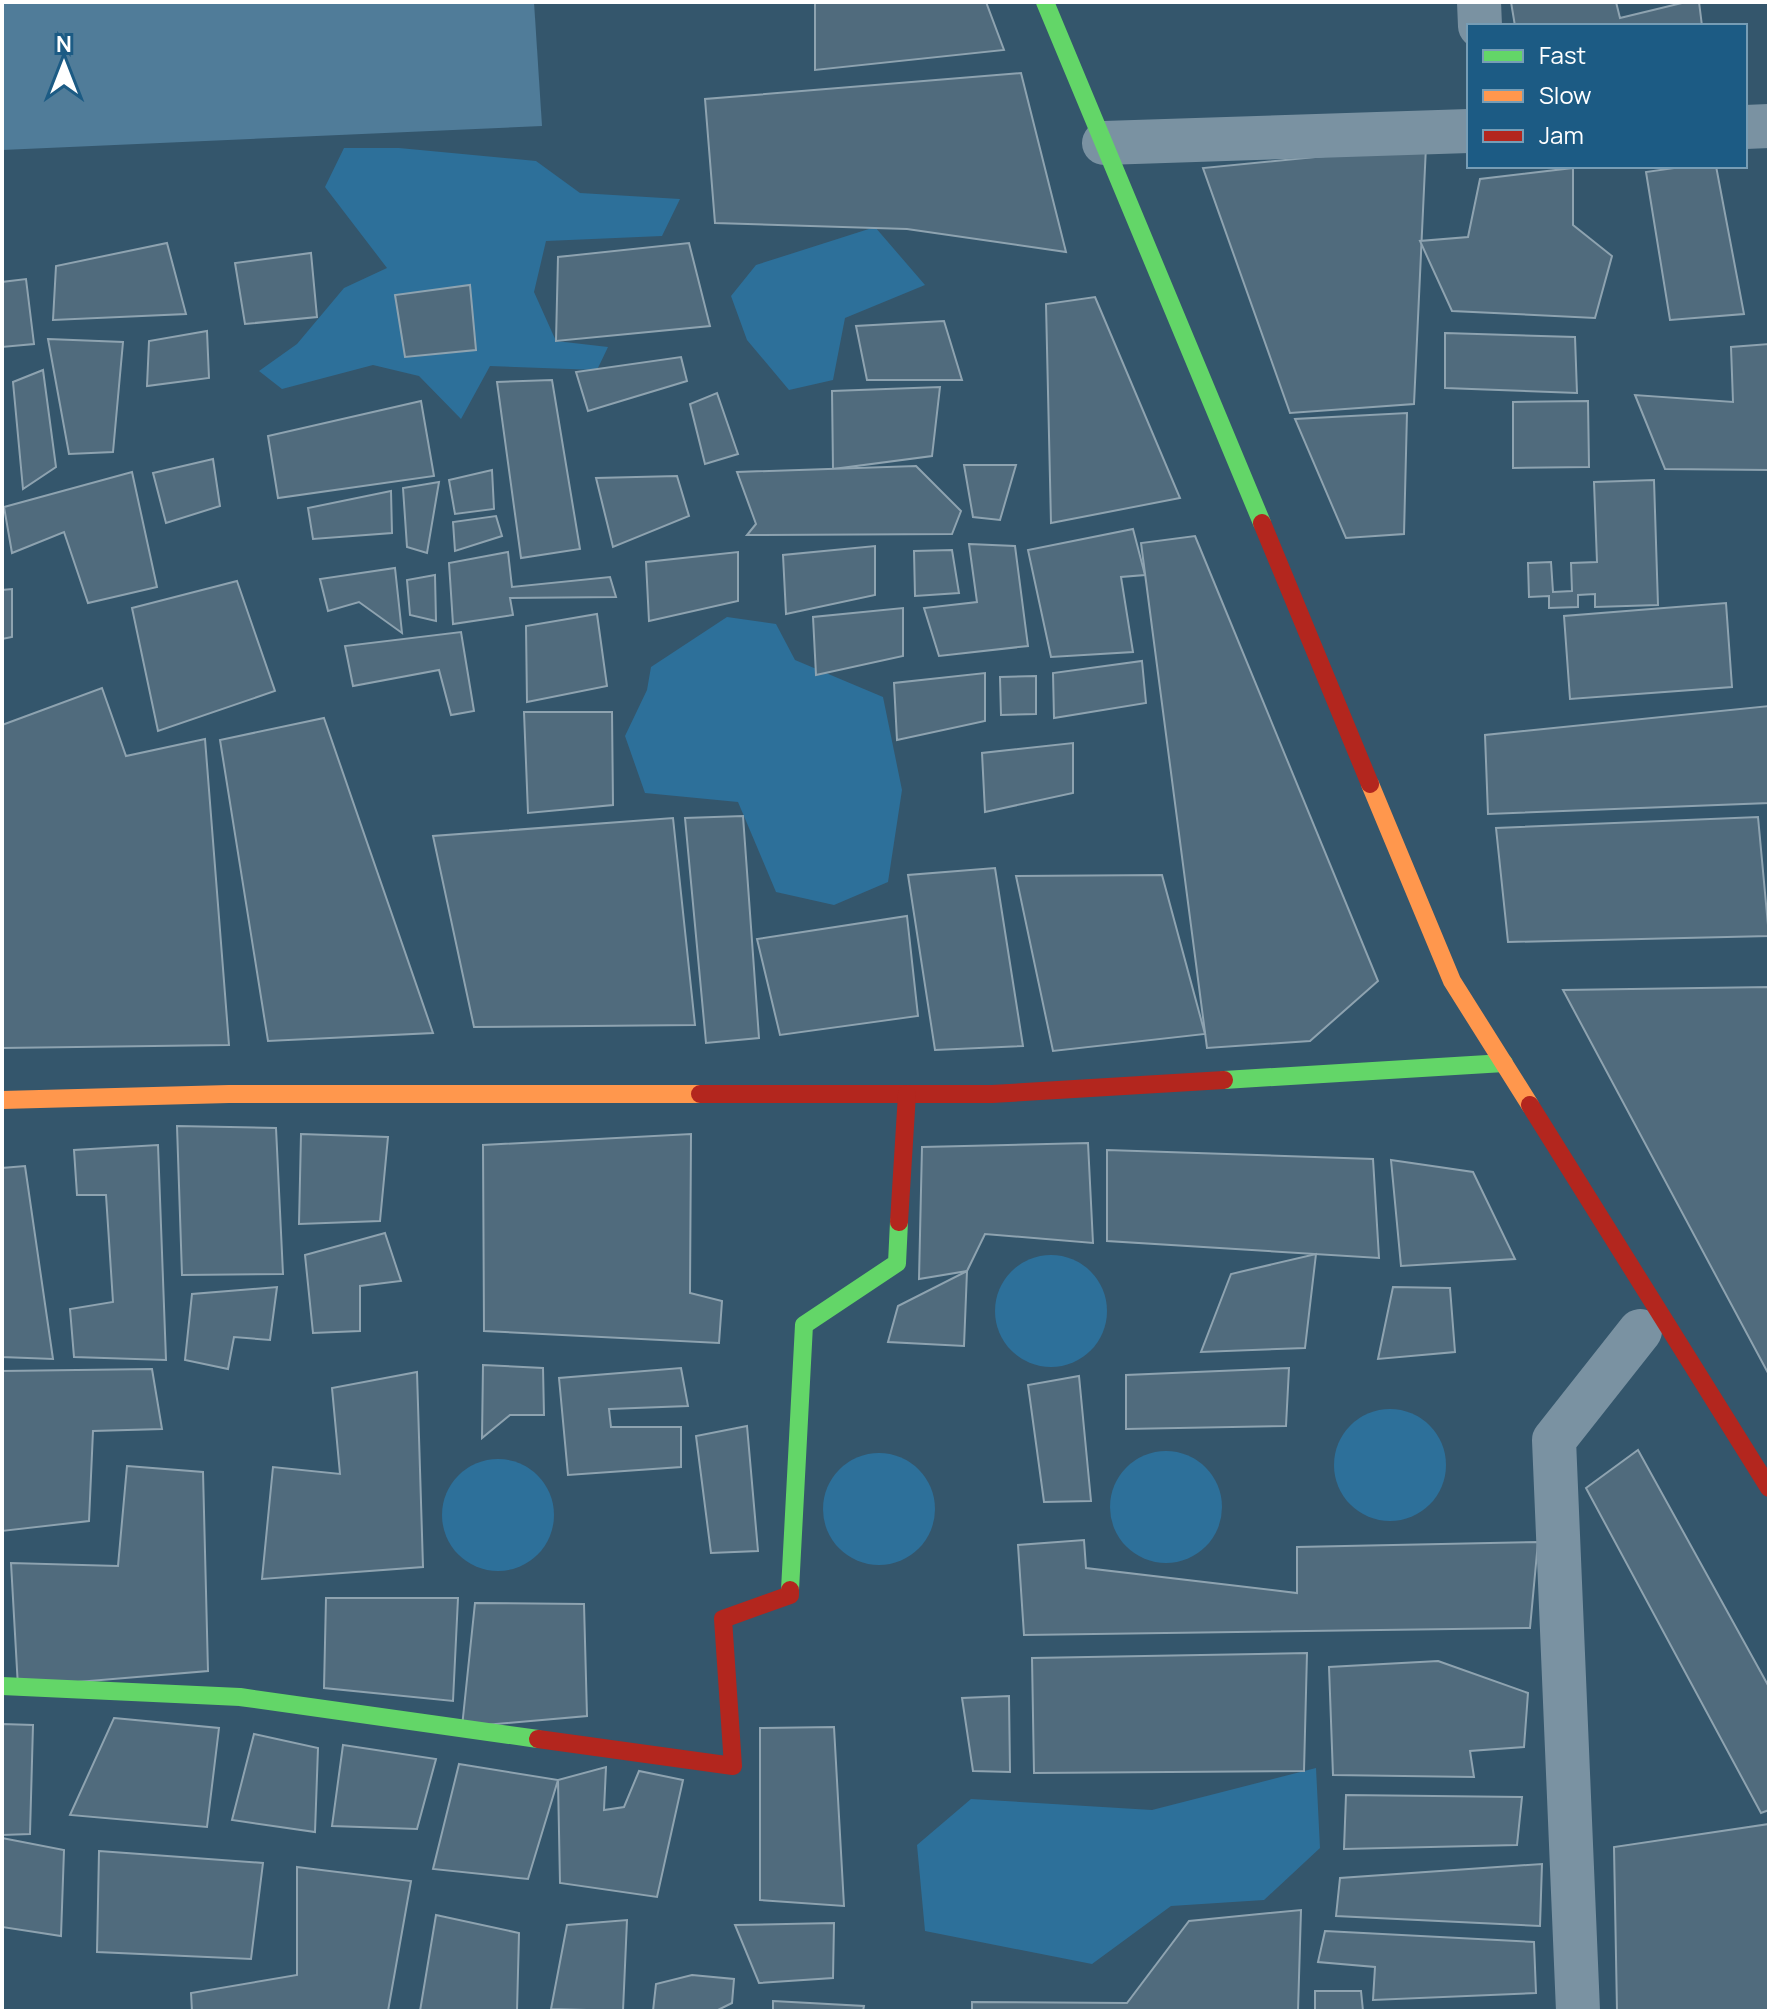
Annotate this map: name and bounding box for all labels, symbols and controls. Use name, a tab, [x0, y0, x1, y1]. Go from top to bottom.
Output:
north arrow	[24, 24, 104, 104]
legend	[1467, 24, 1747, 168]
text: N	[56, 29, 72, 59]
text: Fast	[1539, 38, 1586, 71]
text: Slow	[1539, 78, 1592, 111]
text: Jam	[1539, 118, 1584, 151]

